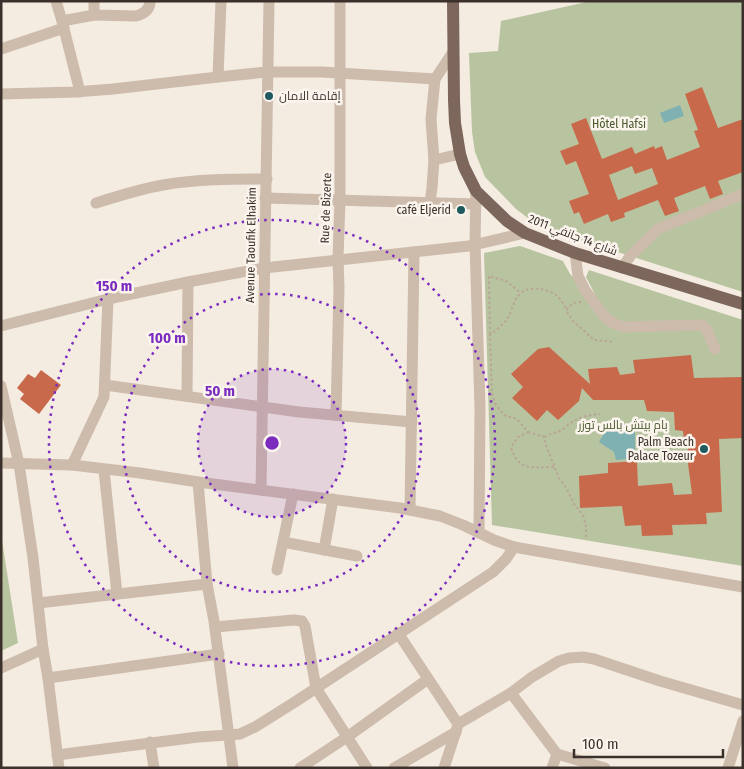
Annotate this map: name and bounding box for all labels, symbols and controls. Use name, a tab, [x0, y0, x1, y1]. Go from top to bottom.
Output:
place label: إقامة الامان	[279, 89, 341, 103]
marker: إقامة الامان	[263, 90, 275, 102]
park label: Hôtel Hafsi	[592, 117, 646, 131]
street label: Rue de Bizerte	[318, 172, 334, 244]
street label: Avenue Taoufik Elhakim	[243, 187, 259, 303]
place label: café Eljerid	[396, 203, 451, 217]
marker: café Eljerid	[455, 204, 467, 216]
street label: شارع 14 جانفي 2011	[525, 212, 620, 261]
text: 150 m	[96, 277, 132, 295]
text: 100 m	[148, 329, 186, 347]
text: 50 m	[205, 382, 235, 400]
park label: بام بيتش بالس توزر	[577, 418, 668, 433]
centre of rings	[263, 434, 281, 452]
place label: Palm Beach Palace Tozeur	[628, 435, 695, 463]
marker: Palm Beach Palace Tozeur	[698, 443, 710, 455]
scale bar	[574, 726, 723, 758]
text: 100 m	[582, 735, 619, 753]

